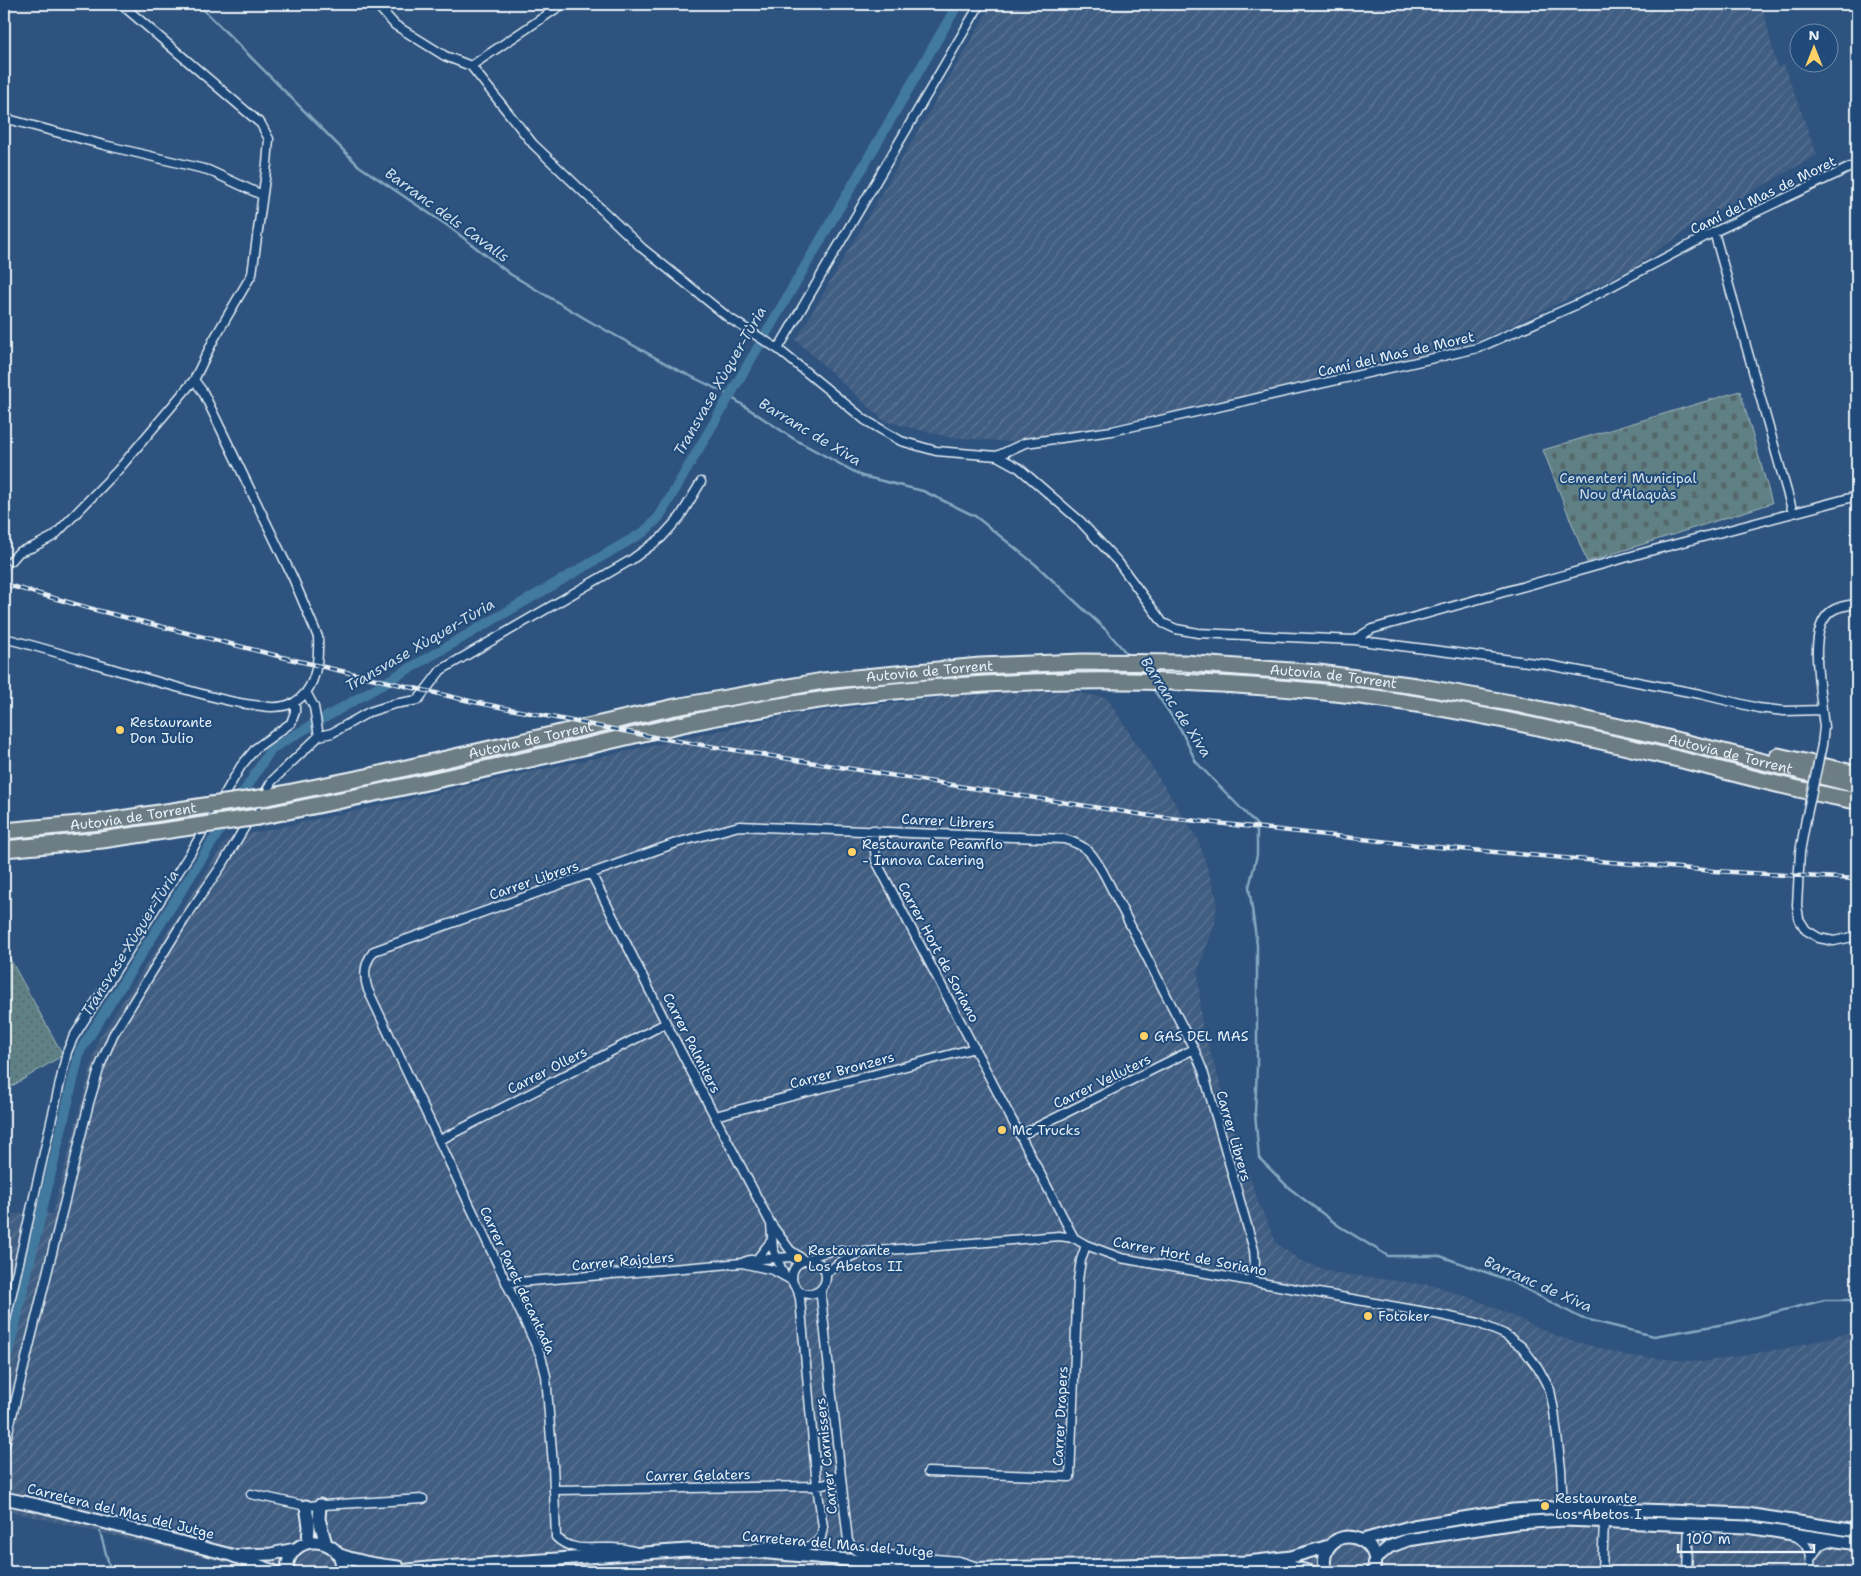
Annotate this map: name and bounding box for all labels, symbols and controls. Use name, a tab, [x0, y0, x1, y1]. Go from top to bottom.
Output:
north arrow	[1788, 22, 1838, 72]
text: N	[1808, 26, 1820, 44]
street label: Camí del Mas de Moret	[1687, 152, 1839, 238]
water label: Barranc dels Cavalls	[381, 163, 513, 267]
water label: Transvase Xùquer-Tùria	[669, 303, 771, 459]
street label: Camí del Mas de Moret	[1316, 327, 1476, 381]
water label: Barranc de Xiva	[755, 393, 865, 471]
park label: Cementeri Municipal Nou d'Alaquàs	[1559, 469, 1697, 503]
water label: Transvase Xùquer-Tùria	[342, 594, 498, 696]
water label: Barranc de Xiva	[1136, 653, 1216, 761]
street label: Autovia de Torrent	[865, 656, 994, 686]
street label: Autovia de Torrent	[1269, 660, 1398, 692]
place label: Restaurante Don Julio	[130, 713, 213, 747]
street label: Autovia de Torrent	[466, 717, 595, 763]
marker: Restaurante Don Julio	[114, 724, 126, 736]
street label: Autovia de Torrent	[1666, 730, 1795, 778]
street label: Autovia de Torrent	[69, 798, 198, 834]
street label: Carrer Librers	[901, 810, 995, 832]
place label: Restaurante Peamflo - Innova Catering	[862, 835, 1003, 869]
marker: Restaurante Peamflo - Innova Catering	[846, 846, 858, 858]
street label: Carrer Librers	[487, 856, 581, 904]
water label: Transvase Xùquer-Tùria	[77, 866, 183, 1020]
street label: Carrer Hort de Soriano	[894, 879, 984, 1025]
street label: Carrer Palmiters	[659, 990, 725, 1096]
place label: GAS DEL MAS	[1154, 1027, 1249, 1045]
marker: GAS DEL MAS	[1138, 1030, 1150, 1042]
street label: Carrer Ollers	[504, 1042, 590, 1098]
street label: Carrer Bronzers	[788, 1047, 896, 1093]
street label: Carrer Velluters	[1050, 1050, 1154, 1112]
street label: Carrer Librers	[1212, 1088, 1256, 1184]
place label: Mc Trucks	[1012, 1121, 1080, 1139]
marker: Mc Trucks	[996, 1124, 1008, 1136]
street label: Carrer Paret decantada	[476, 1203, 560, 1357]
street label: Carrer Hort de Soriano	[1112, 1232, 1268, 1280]
place label: Restaurante Los Abetos II	[808, 1241, 903, 1275]
street label: Carrer Rajolers	[571, 1248, 675, 1274]
water label: Barranc de Xiva	[1481, 1251, 1595, 1317]
marker: Restaurante Los Abetos II	[792, 1252, 804, 1264]
place label: Fotoker	[1378, 1307, 1430, 1325]
marker: Fotoker	[1362, 1310, 1374, 1322]
street label: Carrer Drapers	[1048, 1366, 1072, 1466]
street label: Carrer Carnissers	[811, 1397, 841, 1515]
street label: Carrer Gelaters	[645, 1465, 751, 1485]
street label: Carretera del Mas del Jutge	[25, 1479, 217, 1543]
place label: Restaurante Los Abetos I	[1555, 1489, 1642, 1523]
marker: Restaurante Los Abetos I	[1539, 1500, 1551, 1512]
scale bar	[1678, 1521, 1815, 1553]
street label: Carretera del Mas del Jutge	[741, 1527, 935, 1561]
text: 100 m	[1686, 1529, 1731, 1549]

